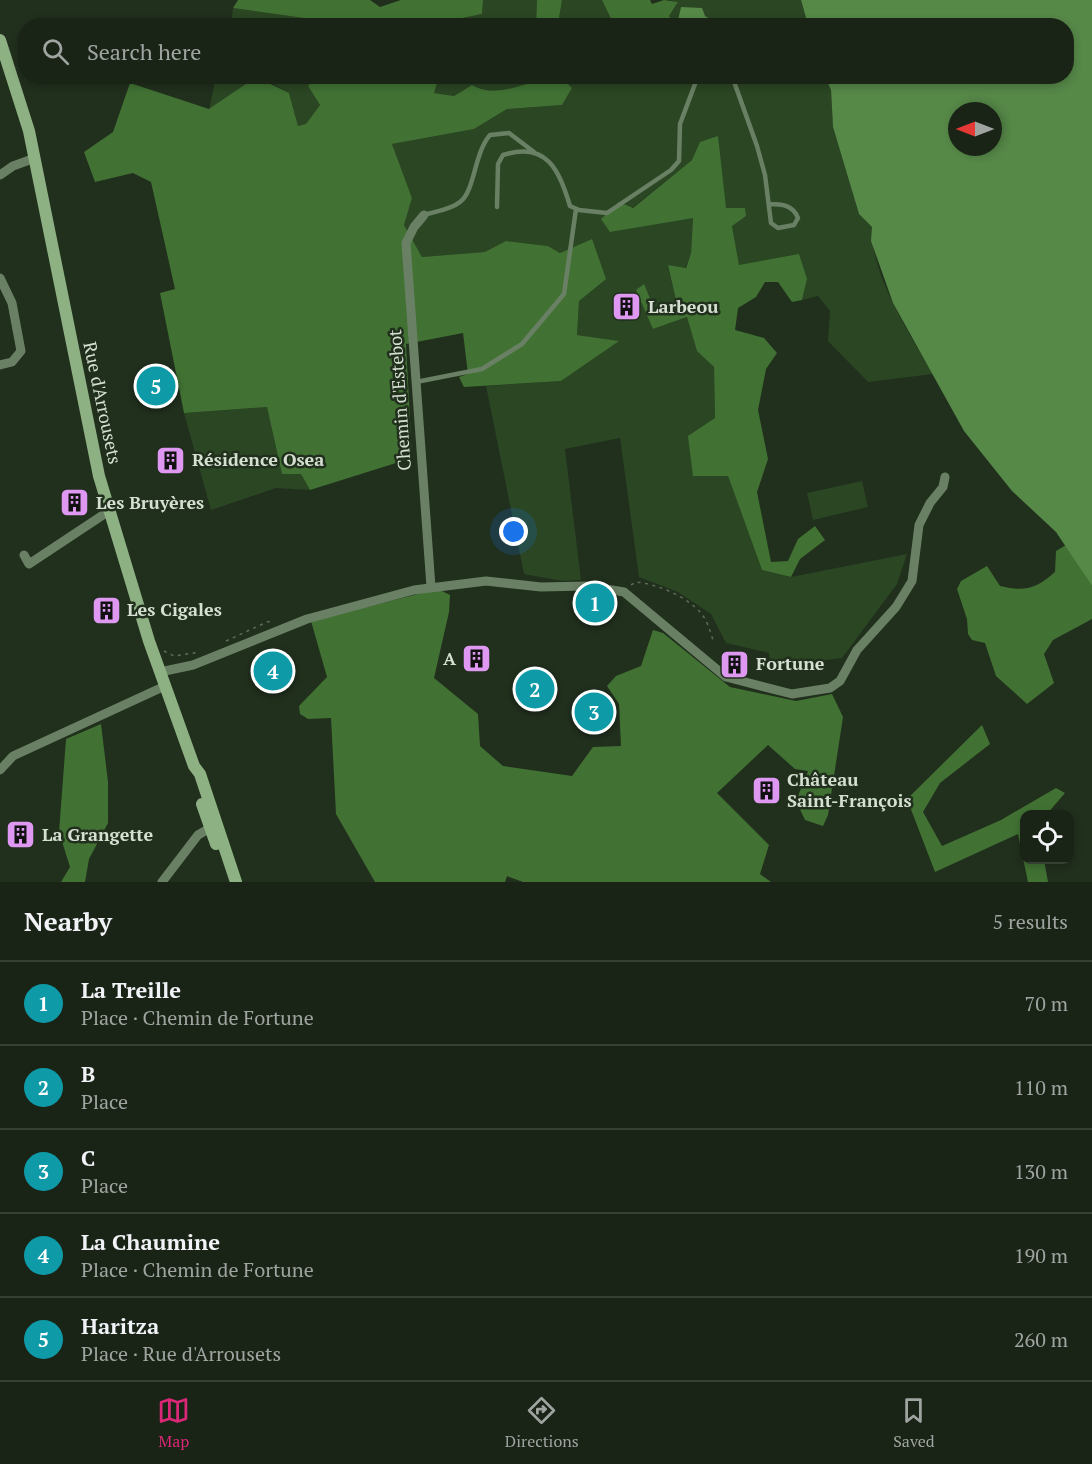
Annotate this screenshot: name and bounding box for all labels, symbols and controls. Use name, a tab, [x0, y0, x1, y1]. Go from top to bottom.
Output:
search box	[18, 18, 1074, 84]
icon: search	[39, 35, 72, 68]
text: Search here	[87, 37, 201, 66]
north arrow	[948, 102, 1002, 156]
building icon: Larbeou	[611, 291, 643, 323]
place label: Larbeou	[648, 294, 718, 318]
street label: Chemin d'Estebot	[382, 328, 416, 471]
street label: Rue d'Arrousets	[78, 339, 128, 466]
pin: 5	[136, 364, 176, 408]
building icon: Résidence Osea	[155, 444, 187, 476]
place label: Résidence Osea	[192, 447, 324, 471]
building icon: Les Bruyères	[59, 487, 91, 519]
place label: Les Bruyères	[96, 490, 204, 514]
your location	[499, 517, 528, 546]
pin: 1	[576, 580, 614, 626]
building icon: Les Cigales	[90, 594, 122, 626]
place label: Les Cigales	[127, 597, 222, 621]
building icon: A	[461, 643, 493, 675]
place label: A	[443, 646, 457, 670]
pin: 4	[254, 648, 292, 694]
building icon: Fortune	[719, 648, 751, 680]
place label: Fortune	[756, 651, 825, 675]
pin: 2	[516, 666, 554, 712]
pin: 3	[574, 690, 614, 734]
place label: Château Saint-François	[787, 767, 912, 812]
building icon: Château Saint-François	[750, 774, 782, 806]
map controls	[1020, 810, 1074, 864]
button: locate	[1020, 810, 1074, 864]
building icon: La Grangette	[5, 819, 37, 851]
place label: La Grangette	[42, 822, 154, 846]
text: Nearby	[24, 904, 112, 938]
text: 5 results	[993, 908, 1068, 935]
text: La Treille	[81, 975, 181, 1004]
text: 1	[38, 990, 49, 1017]
text: 70 m	[1025, 990, 1068, 1017]
text: Place · Chemin de Fortune	[81, 1004, 314, 1031]
text: B	[81, 1059, 95, 1088]
text: 2	[38, 1074, 49, 1101]
text: 110 m	[1014, 1074, 1068, 1101]
text: Place	[81, 1088, 128, 1115]
text: C	[81, 1143, 95, 1172]
text: 3	[38, 1158, 49, 1185]
text: 130 m	[1014, 1158, 1068, 1185]
text: Place	[81, 1172, 128, 1199]
text: La Chaumine	[81, 1227, 220, 1256]
text: 4	[38, 1242, 49, 1269]
text: 190 m	[1014, 1242, 1068, 1269]
text: Place · Chemin de Fortune	[81, 1256, 314, 1283]
text: Haritza	[81, 1311, 159, 1340]
text: 5	[38, 1326, 49, 1353]
text: 260 m	[1014, 1326, 1068, 1353]
text: Place · Rue d'Arrousets	[81, 1340, 281, 1367]
tab: Map	[157, 1394, 190, 1452]
tab: Directions	[505, 1394, 579, 1452]
tab: Saved	[893, 1394, 935, 1452]

